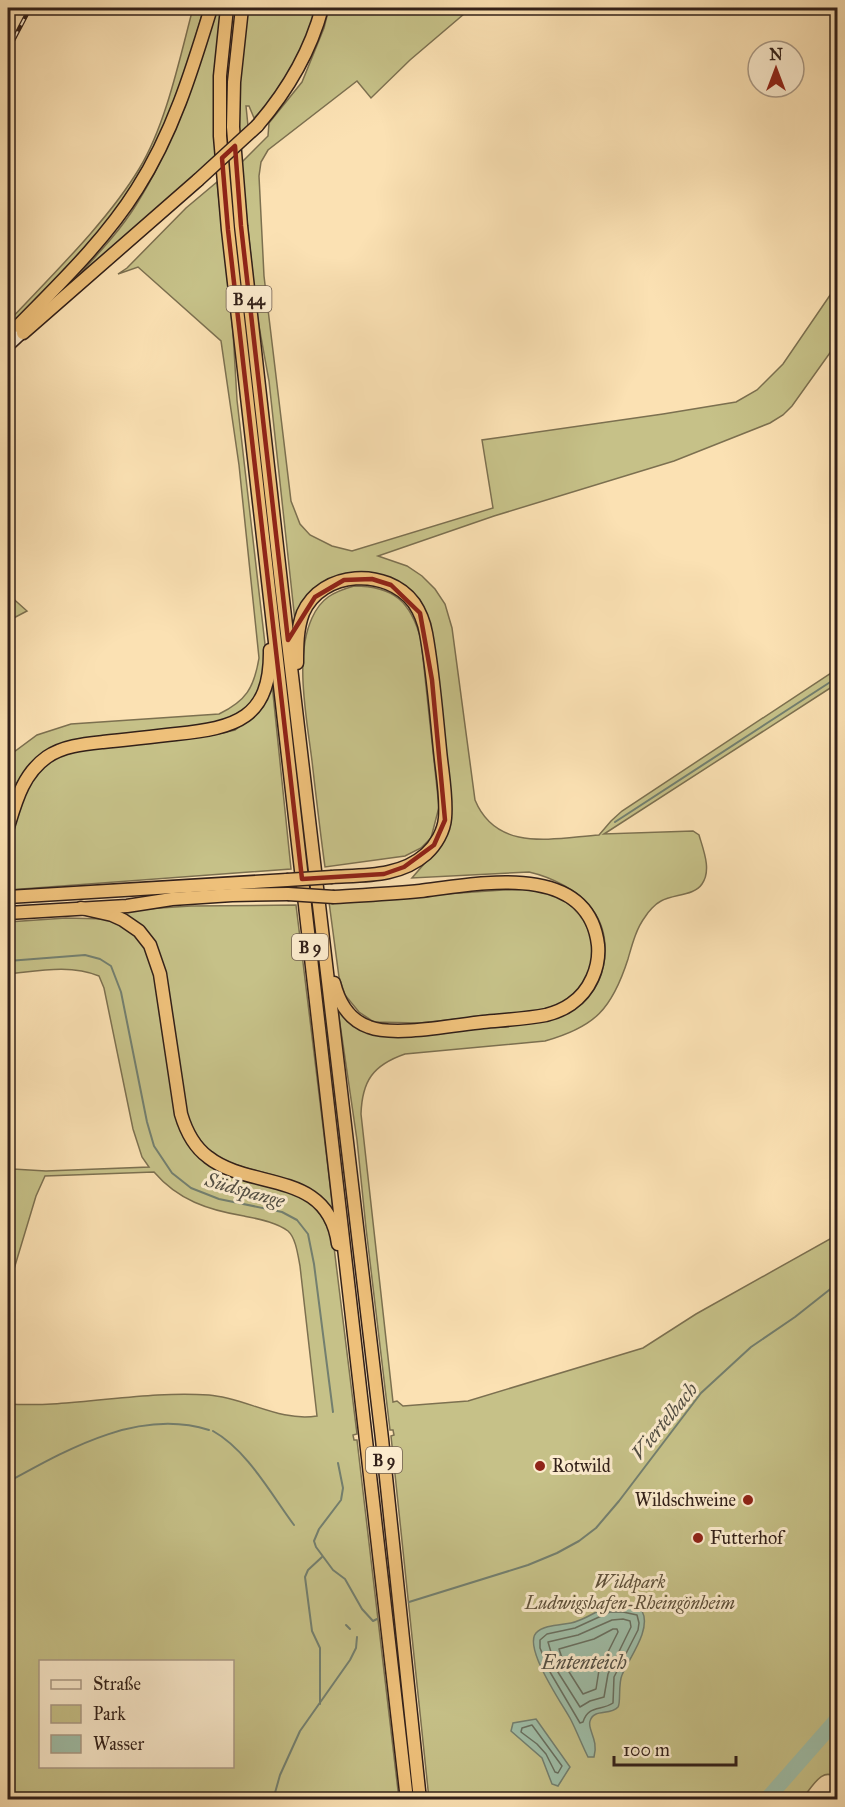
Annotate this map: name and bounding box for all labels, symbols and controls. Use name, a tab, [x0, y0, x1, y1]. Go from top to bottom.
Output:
north arrow	[746, 39, 806, 99]
text: N	[769, 45, 783, 64]
road number: B 44	[226, 286, 272, 312]
road number: B 9	[292, 934, 328, 960]
water label: Südspange	[201, 1167, 288, 1214]
water label: Viertelbach	[626, 1377, 703, 1464]
road number: B 9	[366, 1447, 402, 1473]
place label: Rotwild	[552, 1455, 611, 1477]
marker: Rotwild	[533, 1459, 547, 1473]
place label: Wildschweine	[635, 1489, 736, 1511]
marker: Wildschweine	[741, 1493, 755, 1507]
place label: Futterhof	[710, 1527, 786, 1549]
marker: Futterhof	[691, 1531, 705, 1545]
park label: Wildpark Ludwigshafen-Rheingönheim	[524, 1571, 735, 1614]
water label: Ententeich	[540, 1650, 627, 1674]
legend	[39, 1660, 234, 1768]
text: Straße	[93, 1673, 141, 1695]
text: Park	[93, 1703, 126, 1725]
scale bar	[614, 1729, 736, 1767]
text: Wasser	[93, 1733, 144, 1755]
text: 100 m	[623, 1739, 670, 1761]

